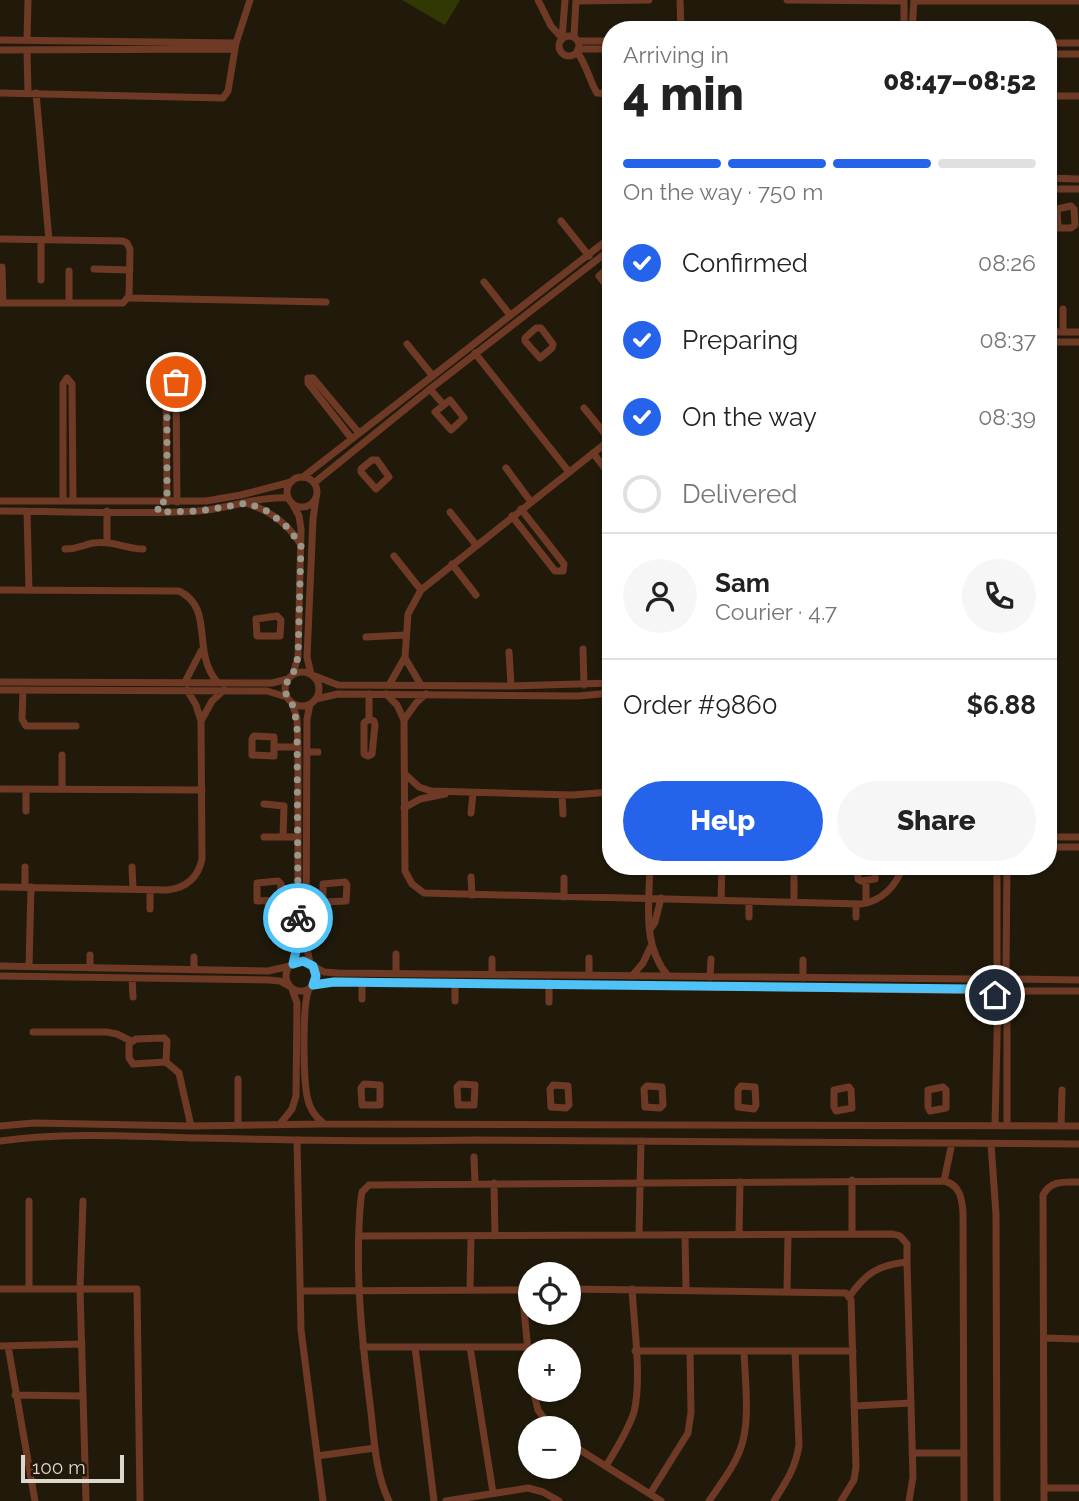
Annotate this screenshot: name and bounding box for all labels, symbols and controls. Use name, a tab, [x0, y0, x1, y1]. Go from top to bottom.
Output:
text: Arriving in	[623, 41, 729, 68]
text: 08:47–08:52	[883, 66, 1036, 96]
text: 4 min	[623, 67, 744, 121]
text: On the way · 750 m	[623, 178, 823, 205]
icon: check	[623, 244, 661, 282]
text: Confirmed	[682, 248, 808, 278]
text: 08:26	[978, 249, 1036, 276]
icon: check	[623, 321, 661, 359]
text: Preparing	[682, 325, 798, 355]
text: 08:37	[979, 326, 1036, 353]
pin	[146, 352, 206, 412]
icon: bag	[157, 363, 195, 401]
icon: check	[623, 398, 661, 436]
text: On the way	[682, 402, 817, 432]
text: 08:39	[978, 403, 1036, 430]
text: Delivered	[682, 479, 797, 509]
button: person	[623, 559, 697, 633]
button: phone	[962, 559, 1036, 633]
text: Sam	[715, 568, 770, 598]
text: Courier · 4.7	[715, 598, 837, 625]
text: Order #9860	[623, 690, 778, 720]
text: $6.88	[966, 690, 1036, 720]
button: Help	[623, 781, 823, 861]
button: Share	[837, 781, 1036, 861]
courier	[263, 883, 333, 953]
icon: bike	[279, 899, 317, 937]
pin	[965, 965, 1025, 1025]
icon: home	[976, 976, 1014, 1014]
map controls	[518, 1262, 581, 1479]
button: locate	[518, 1262, 581, 1325]
button: +	[518, 1339, 581, 1402]
button: −	[518, 1416, 581, 1479]
scale bar	[21, 1452, 124, 1484]
text: 100 m	[32, 1456, 86, 1478]

